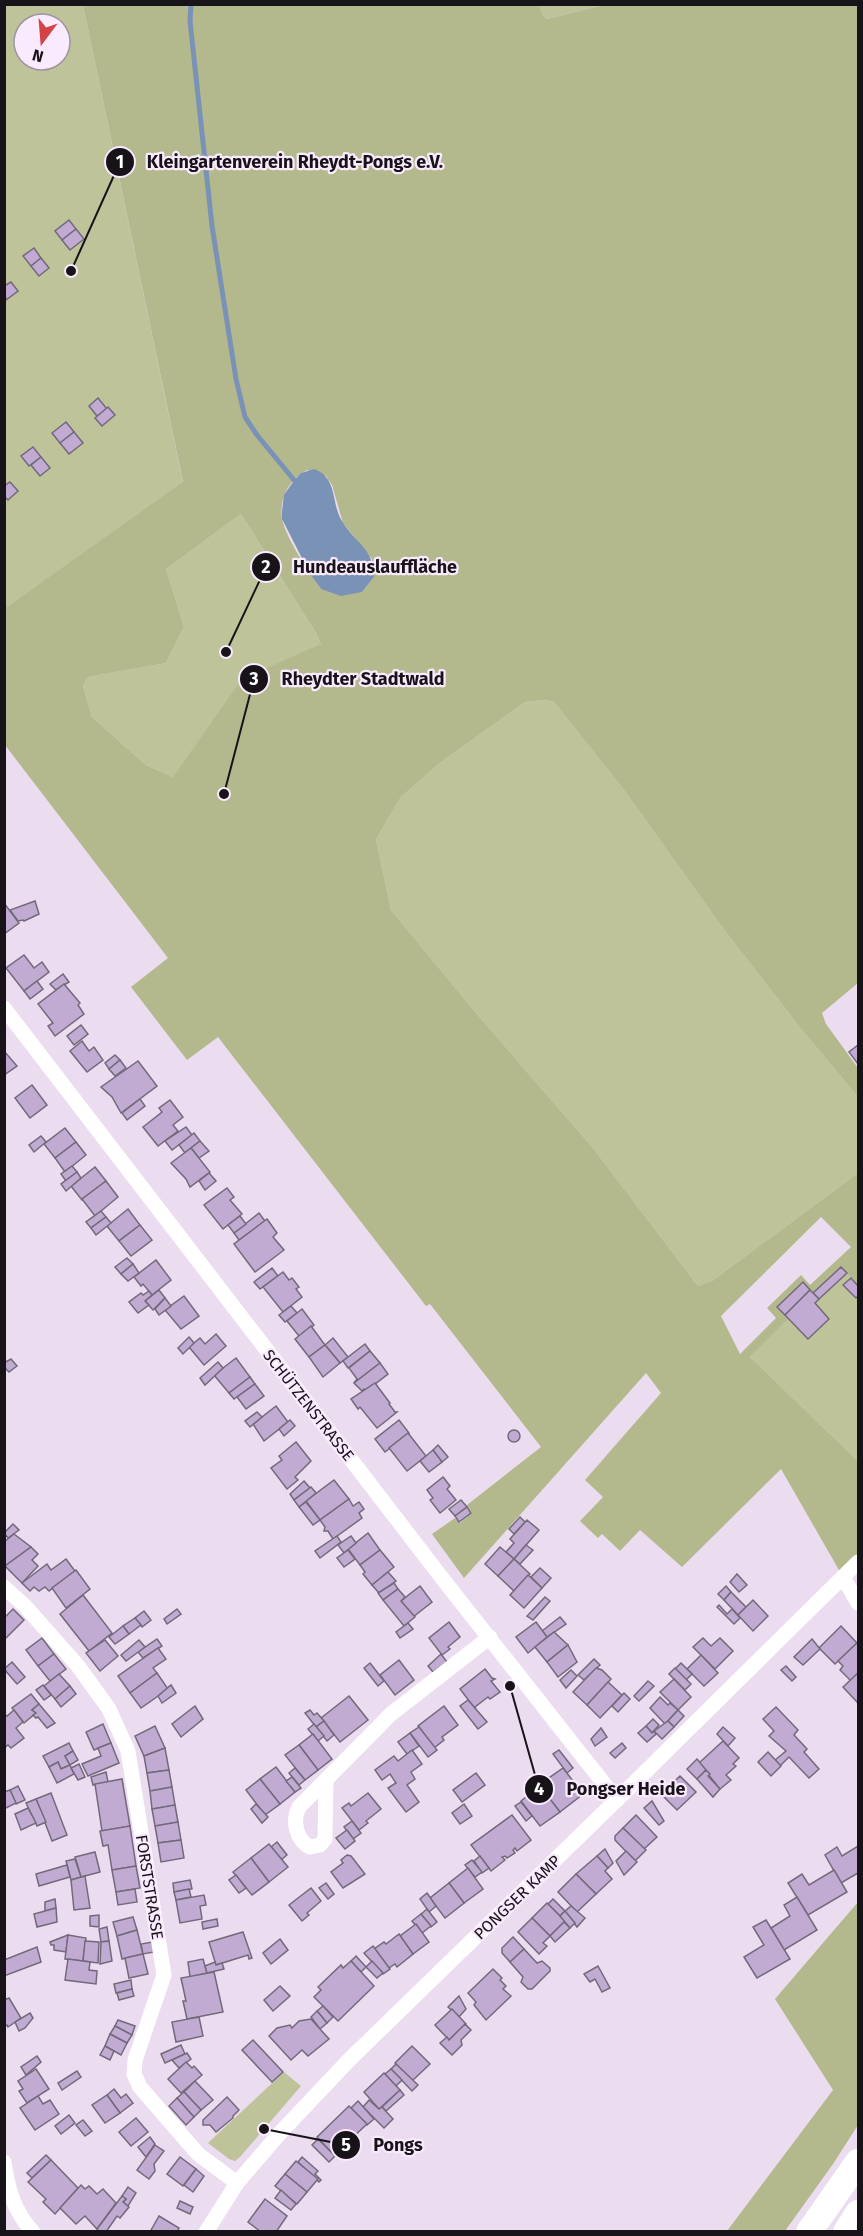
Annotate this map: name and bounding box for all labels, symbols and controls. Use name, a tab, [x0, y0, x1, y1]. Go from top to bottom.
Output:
north arrow	[12, 12, 72, 72]
text: N	[30, 45, 46, 67]
callout: Kleingartenverein Rheydt-Pongs e.V.	[105, 144, 455, 180]
text: 1	[116, 151, 124, 173]
text: Kleingartenverein Rheydt-Pongs e.V.	[147, 151, 443, 173]
callout: Hundeauslauffläche	[251, 549, 469, 585]
text: 2	[261, 556, 271, 578]
text: Hundeauslauffläche	[293, 556, 457, 578]
callout: Rheydter Stadtwald	[239, 661, 456, 697]
text: 3	[248, 668, 259, 690]
text: Rheydter Stadtwald	[282, 668, 444, 690]
street label: SCHÜTZENSTRASSE	[259, 1346, 358, 1465]
callout: Pongser Heide	[524, 1771, 697, 1807]
text: 4	[534, 1778, 544, 1800]
text: Pongser Heide	[567, 1778, 685, 1800]
street label: FORSTSTRASSE	[132, 1833, 167, 1941]
street label: PONGSER KAMP	[470, 1851, 565, 1943]
callout: Pongs	[331, 2127, 435, 2163]
text: 5	[341, 2134, 351, 2156]
text: Pongs	[373, 2134, 423, 2156]

